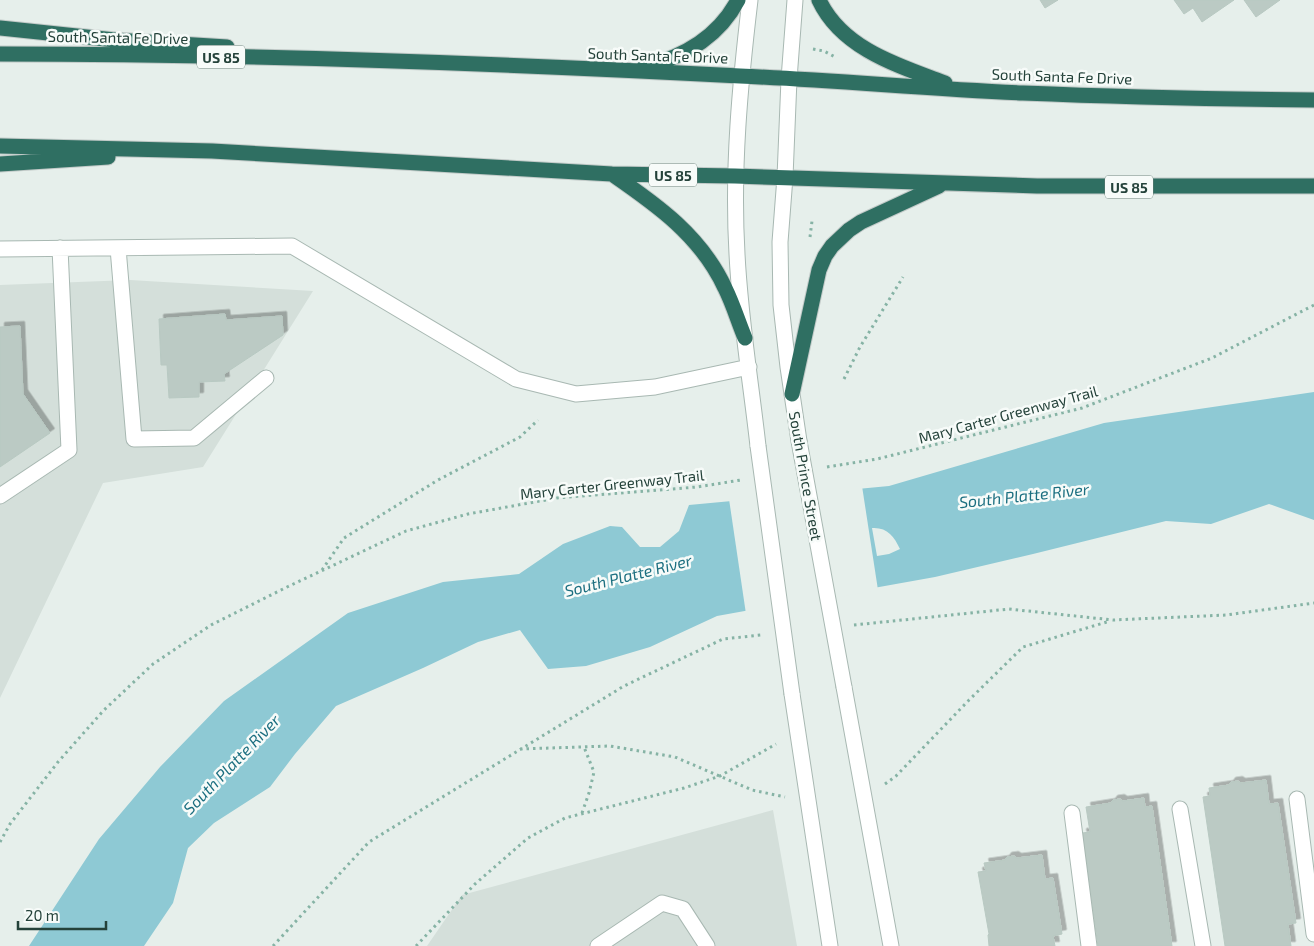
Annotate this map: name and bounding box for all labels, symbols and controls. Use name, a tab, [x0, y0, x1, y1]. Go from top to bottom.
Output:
street label: South Santa Fe Drive	[47, 27, 189, 47]
street label: South Santa Fe Drive	[587, 44, 729, 66]
road number: US 85	[197, 46, 245, 68]
street label: South Santa Fe Drive	[991, 65, 1133, 87]
road number: US 85	[649, 164, 697, 186]
road number: US 85	[1105, 176, 1153, 198]
street label: Mary Carter Greenway Trail	[916, 381, 1100, 447]
street label: South Prince Street	[786, 410, 826, 542]
street label: Mary Carter Greenway Trail	[519, 465, 705, 503]
water label: South Platte River	[958, 479, 1091, 511]
water label: South Platte River	[562, 550, 694, 600]
water label: South Platte River	[179, 710, 284, 818]
scale bar	[18, 898, 105, 930]
text: 20 m	[25, 906, 59, 924]

